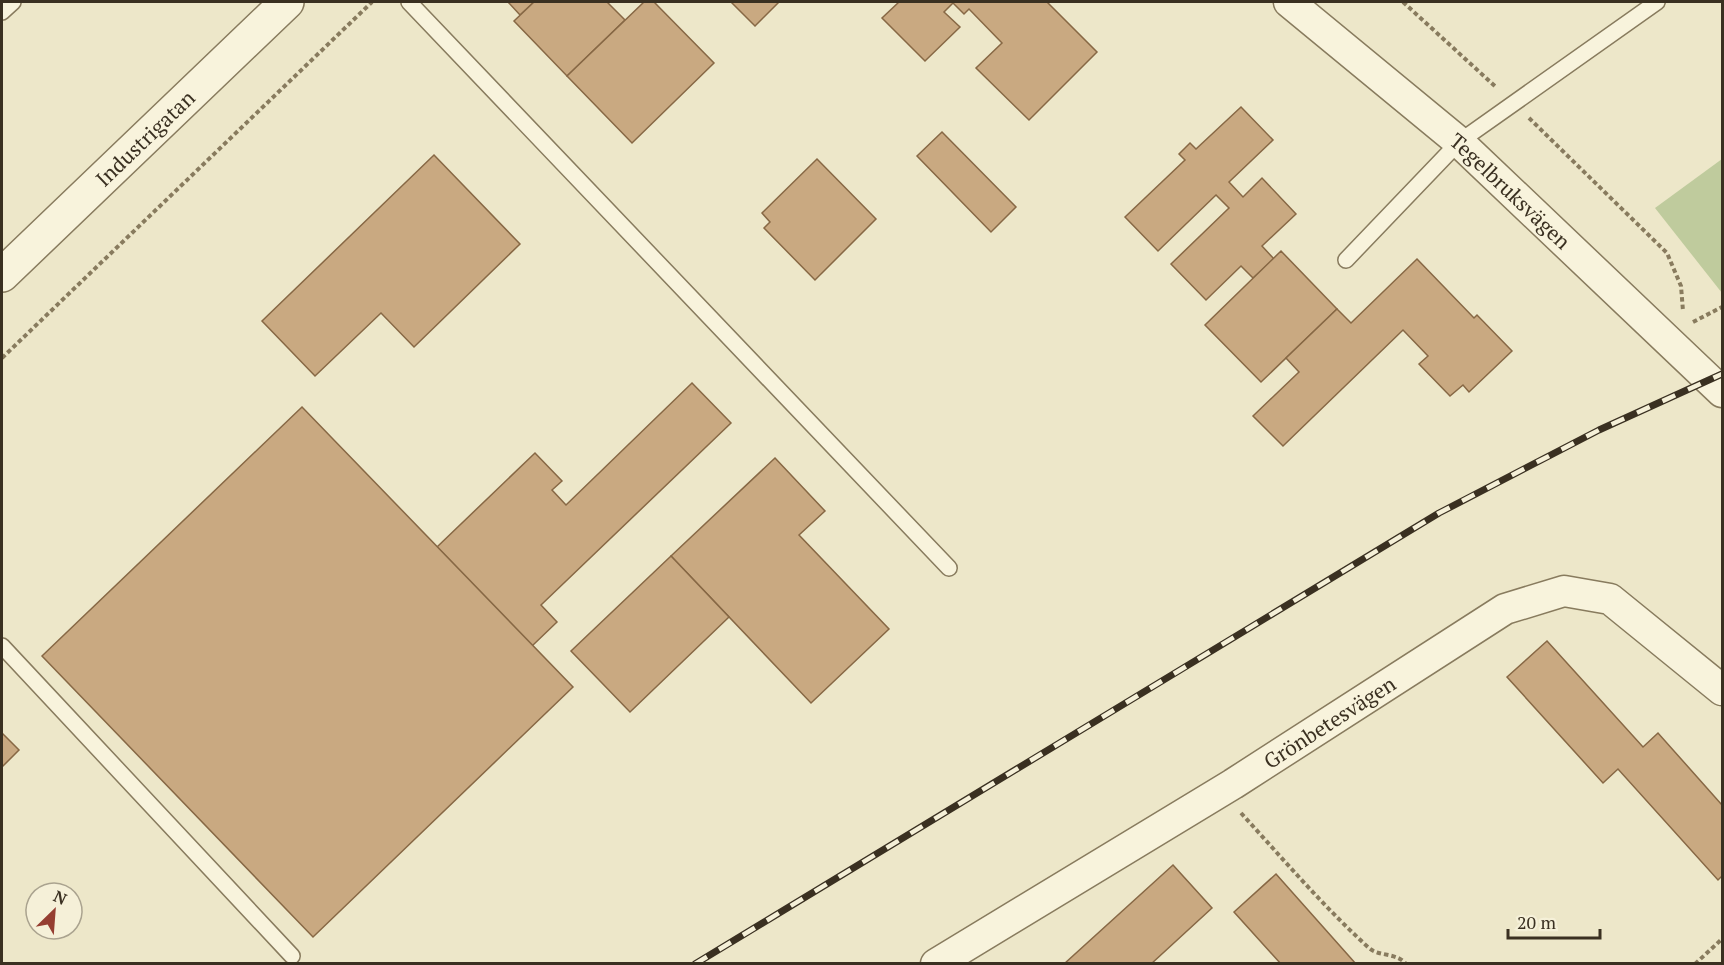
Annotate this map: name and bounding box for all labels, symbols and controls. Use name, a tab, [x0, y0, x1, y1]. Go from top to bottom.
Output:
street label: Industrigatan	[89, 83, 201, 192]
street label: Tegelbruksvägen	[1444, 126, 1577, 255]
street label: Grönbetesvägen	[1258, 669, 1401, 775]
north arrow	[24, 881, 84, 941]
text: N	[50, 885, 70, 910]
scale bar	[1508, 902, 1600, 940]
text: 20 m	[1517, 910, 1557, 934]

